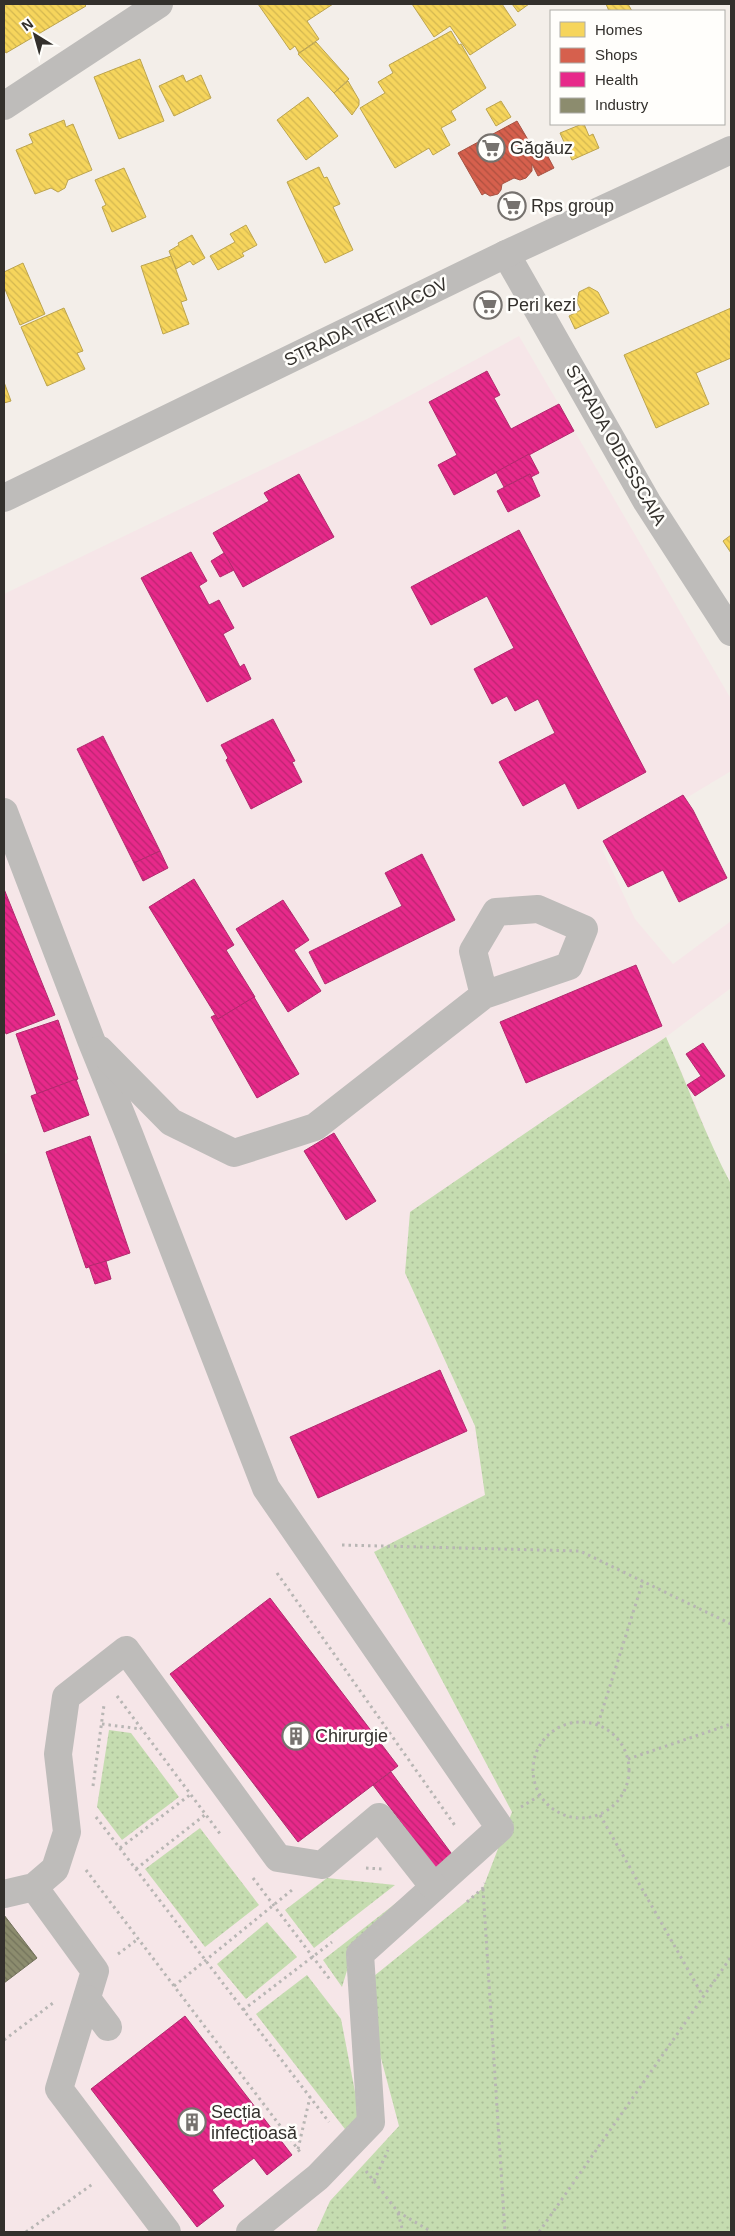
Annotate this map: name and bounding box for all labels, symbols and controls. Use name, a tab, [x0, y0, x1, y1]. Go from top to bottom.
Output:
north arrow	[10, 10, 60, 60]
legend	[550, 10, 725, 125]
text: N	[18, 15, 36, 34]
text: Homes	[595, 21, 643, 38]
text: Shops	[595, 46, 638, 63]
text: Health	[595, 71, 638, 88]
text: Industry	[595, 96, 649, 113]
supermarket icon: Găgăuz	[476, 133, 506, 163]
place label: Găgăuz	[510, 138, 573, 158]
supermarket icon: Rps group	[497, 191, 527, 221]
place label: Rps group	[531, 196, 614, 216]
street label: STRADA TRETIACOV	[281, 274, 451, 370]
supermarket icon: Peri kezi	[473, 290, 503, 320]
place label: Peri kezi	[507, 295, 576, 315]
street label: STRADA ODESSCAIA	[562, 361, 670, 529]
building icon: Chirurgie	[281, 1721, 311, 1751]
place label: Chirurgie	[315, 1726, 388, 1746]
place label: Secția infecțioasă	[211, 2102, 298, 2143]
building icon: Secția infecțioasă	[177, 2107, 207, 2137]

